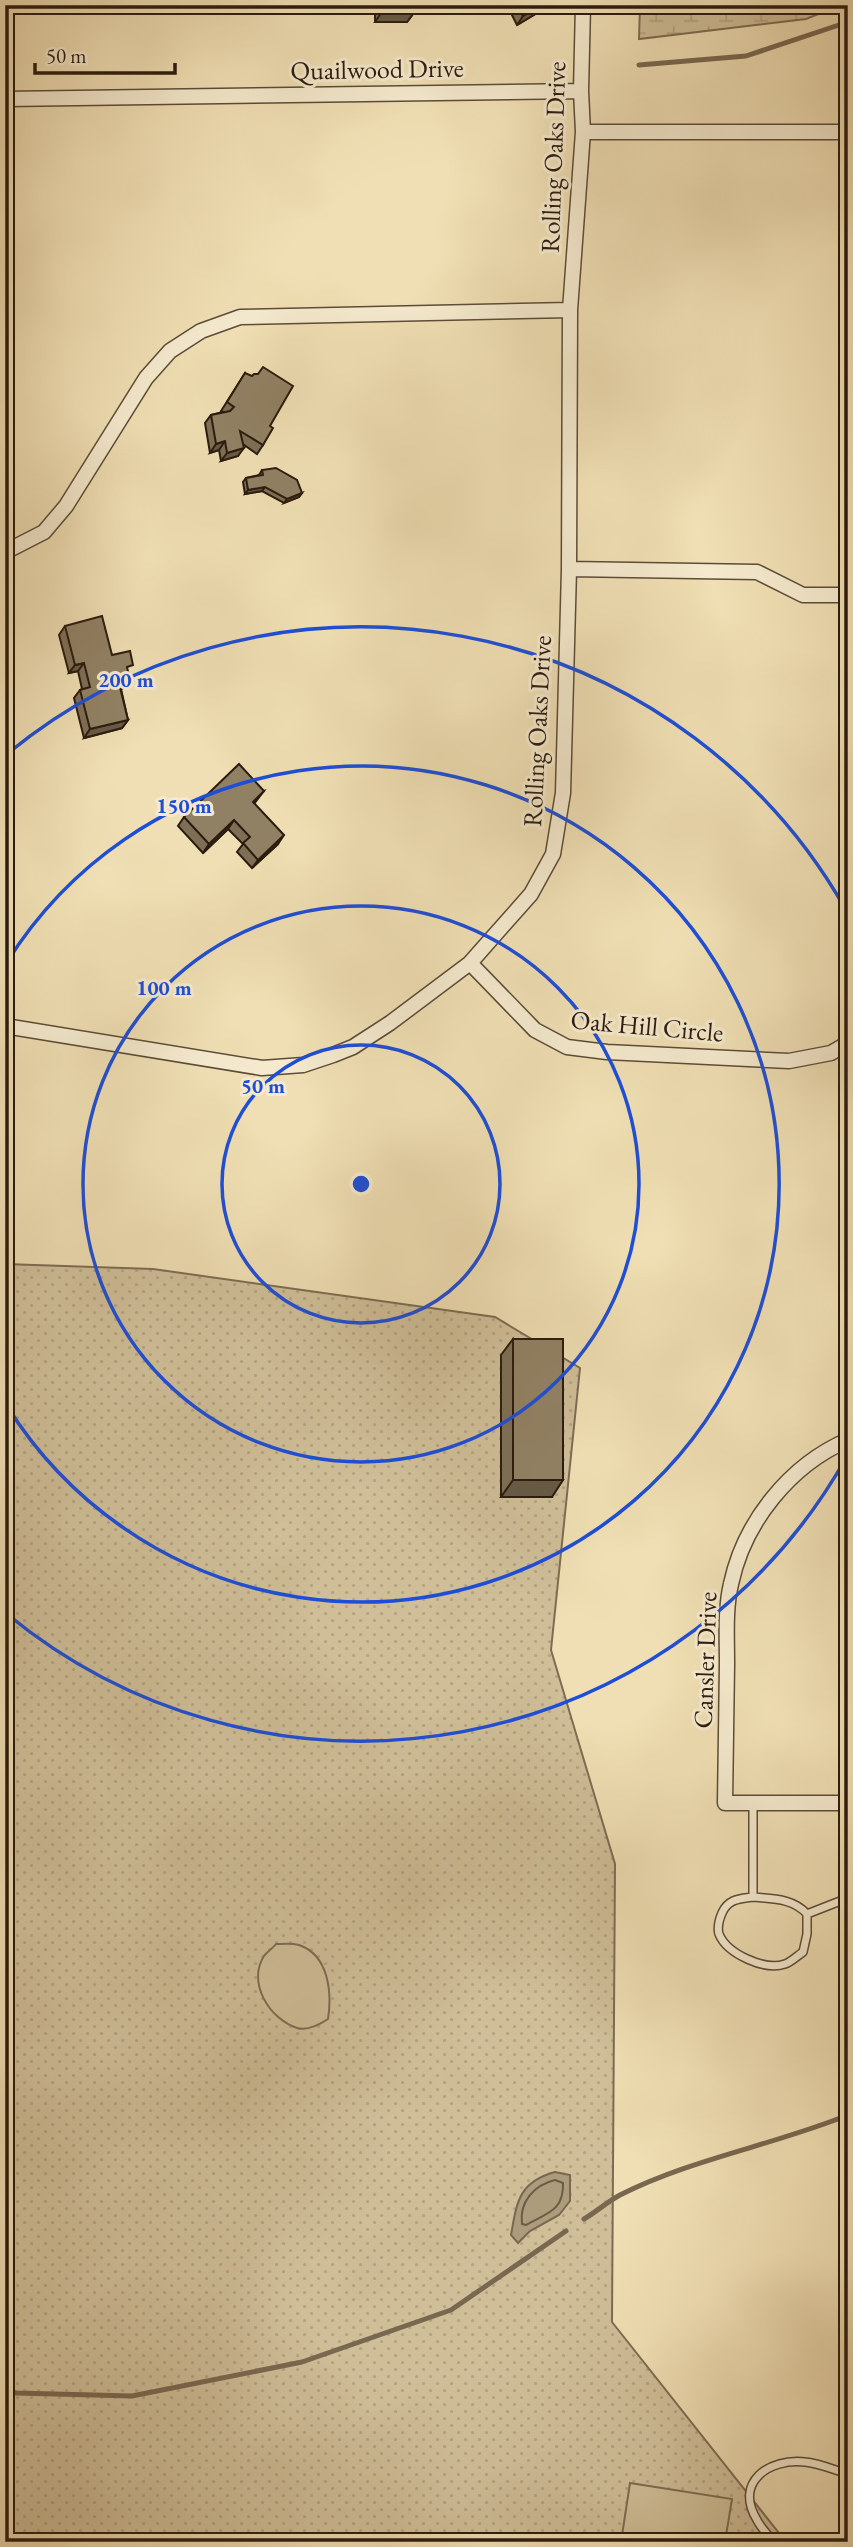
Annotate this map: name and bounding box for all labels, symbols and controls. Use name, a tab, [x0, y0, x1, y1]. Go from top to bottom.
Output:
scale bar	[35, 32, 175, 76]
text: 50 m	[46, 42, 87, 69]
street label: Quailwood Drive	[290, 50, 464, 88]
street label: Rolling Oaks Drive	[533, 61, 573, 253]
street label: Rolling Oaks Drive	[515, 634, 559, 828]
text: 200 m	[98, 666, 154, 693]
text: 150 m	[156, 792, 212, 819]
text: 100 m	[136, 974, 192, 1001]
street label: Oak Hill Circle	[569, 1002, 725, 1050]
text: 50 m	[241, 1072, 285, 1099]
centre of rings	[349, 1172, 373, 1196]
street label: Cansler Drive	[686, 1591, 724, 1729]

